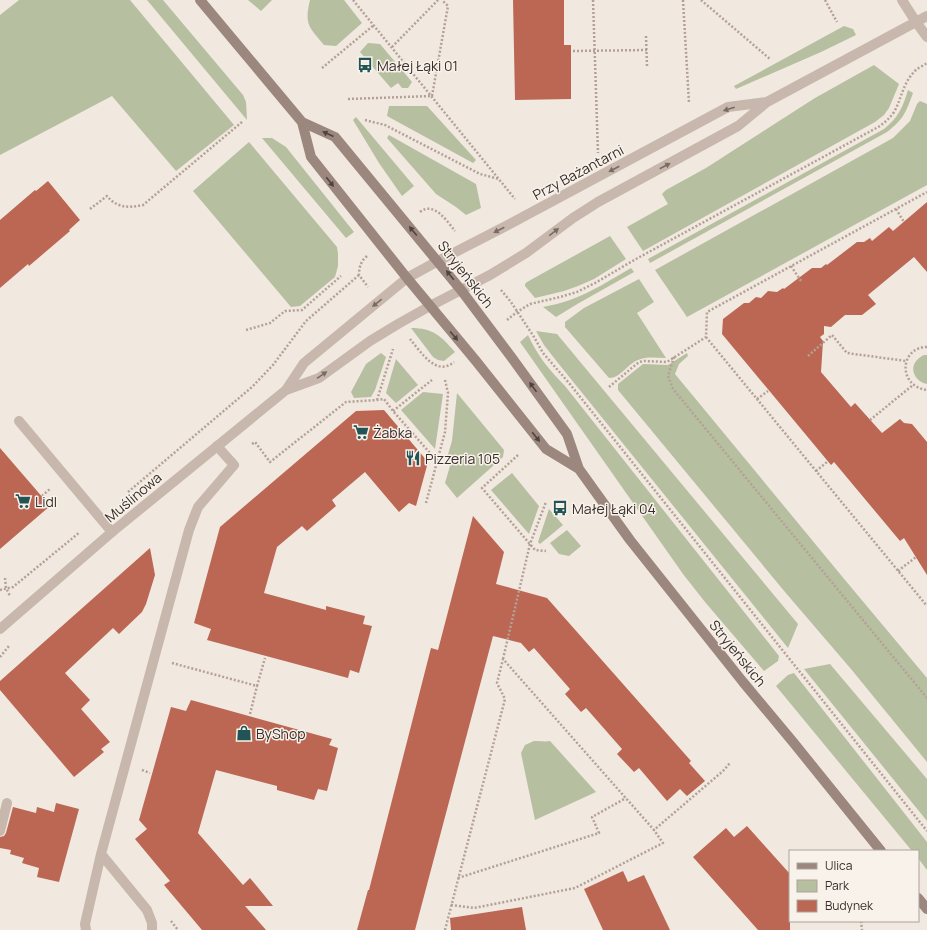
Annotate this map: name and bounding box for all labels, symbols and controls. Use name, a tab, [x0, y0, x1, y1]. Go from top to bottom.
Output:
bus stop icon: Małej Łąki 01	[356, 56, 374, 74]
place label: Małej Łąki 01	[377, 56, 458, 75]
one-way arrow	[722, 106, 734, 112]
one-way arrow	[322, 131, 333, 137]
street label: Przy Bażantarni	[529, 140, 627, 204]
one-way arrow	[659, 162, 671, 169]
one-way arrow	[608, 166, 619, 172]
one-way arrow	[325, 176, 334, 187]
one-way arrow	[409, 226, 418, 236]
one-way arrow	[493, 227, 505, 233]
one-way arrow	[548, 228, 559, 236]
street label: Stryjeńskich	[434, 237, 498, 311]
one-way arrow	[445, 270, 454, 281]
one-way arrow	[371, 299, 382, 307]
one-way arrow	[450, 330, 459, 341]
one-way arrow	[317, 371, 328, 379]
one-way arrow	[529, 381, 537, 392]
supermarket icon: Żabka	[352, 423, 370, 441]
place label: Żabka	[373, 423, 412, 442]
one-way arrow	[532, 431, 541, 442]
restaurant icon: Pizzeria 105	[404, 449, 422, 467]
place label: Pizzeria 105	[425, 449, 500, 468]
street label: Muślinowa	[101, 468, 165, 526]
supermarket icon: Lidl	[14, 492, 32, 510]
place label: Lidl	[35, 492, 57, 511]
bus stop icon: Małej Łąki 04	[551, 499, 569, 517]
place label: Małej Łąki 04	[572, 499, 656, 518]
street label: Stryjeńskich	[705, 616, 771, 690]
shop icon: ByShop	[235, 724, 253, 742]
place label: ByShop	[256, 724, 305, 743]
legend	[789, 850, 919, 922]
text: Ulica	[825, 857, 852, 874]
text: Park	[825, 877, 850, 894]
text: Budynek	[825, 897, 874, 914]

